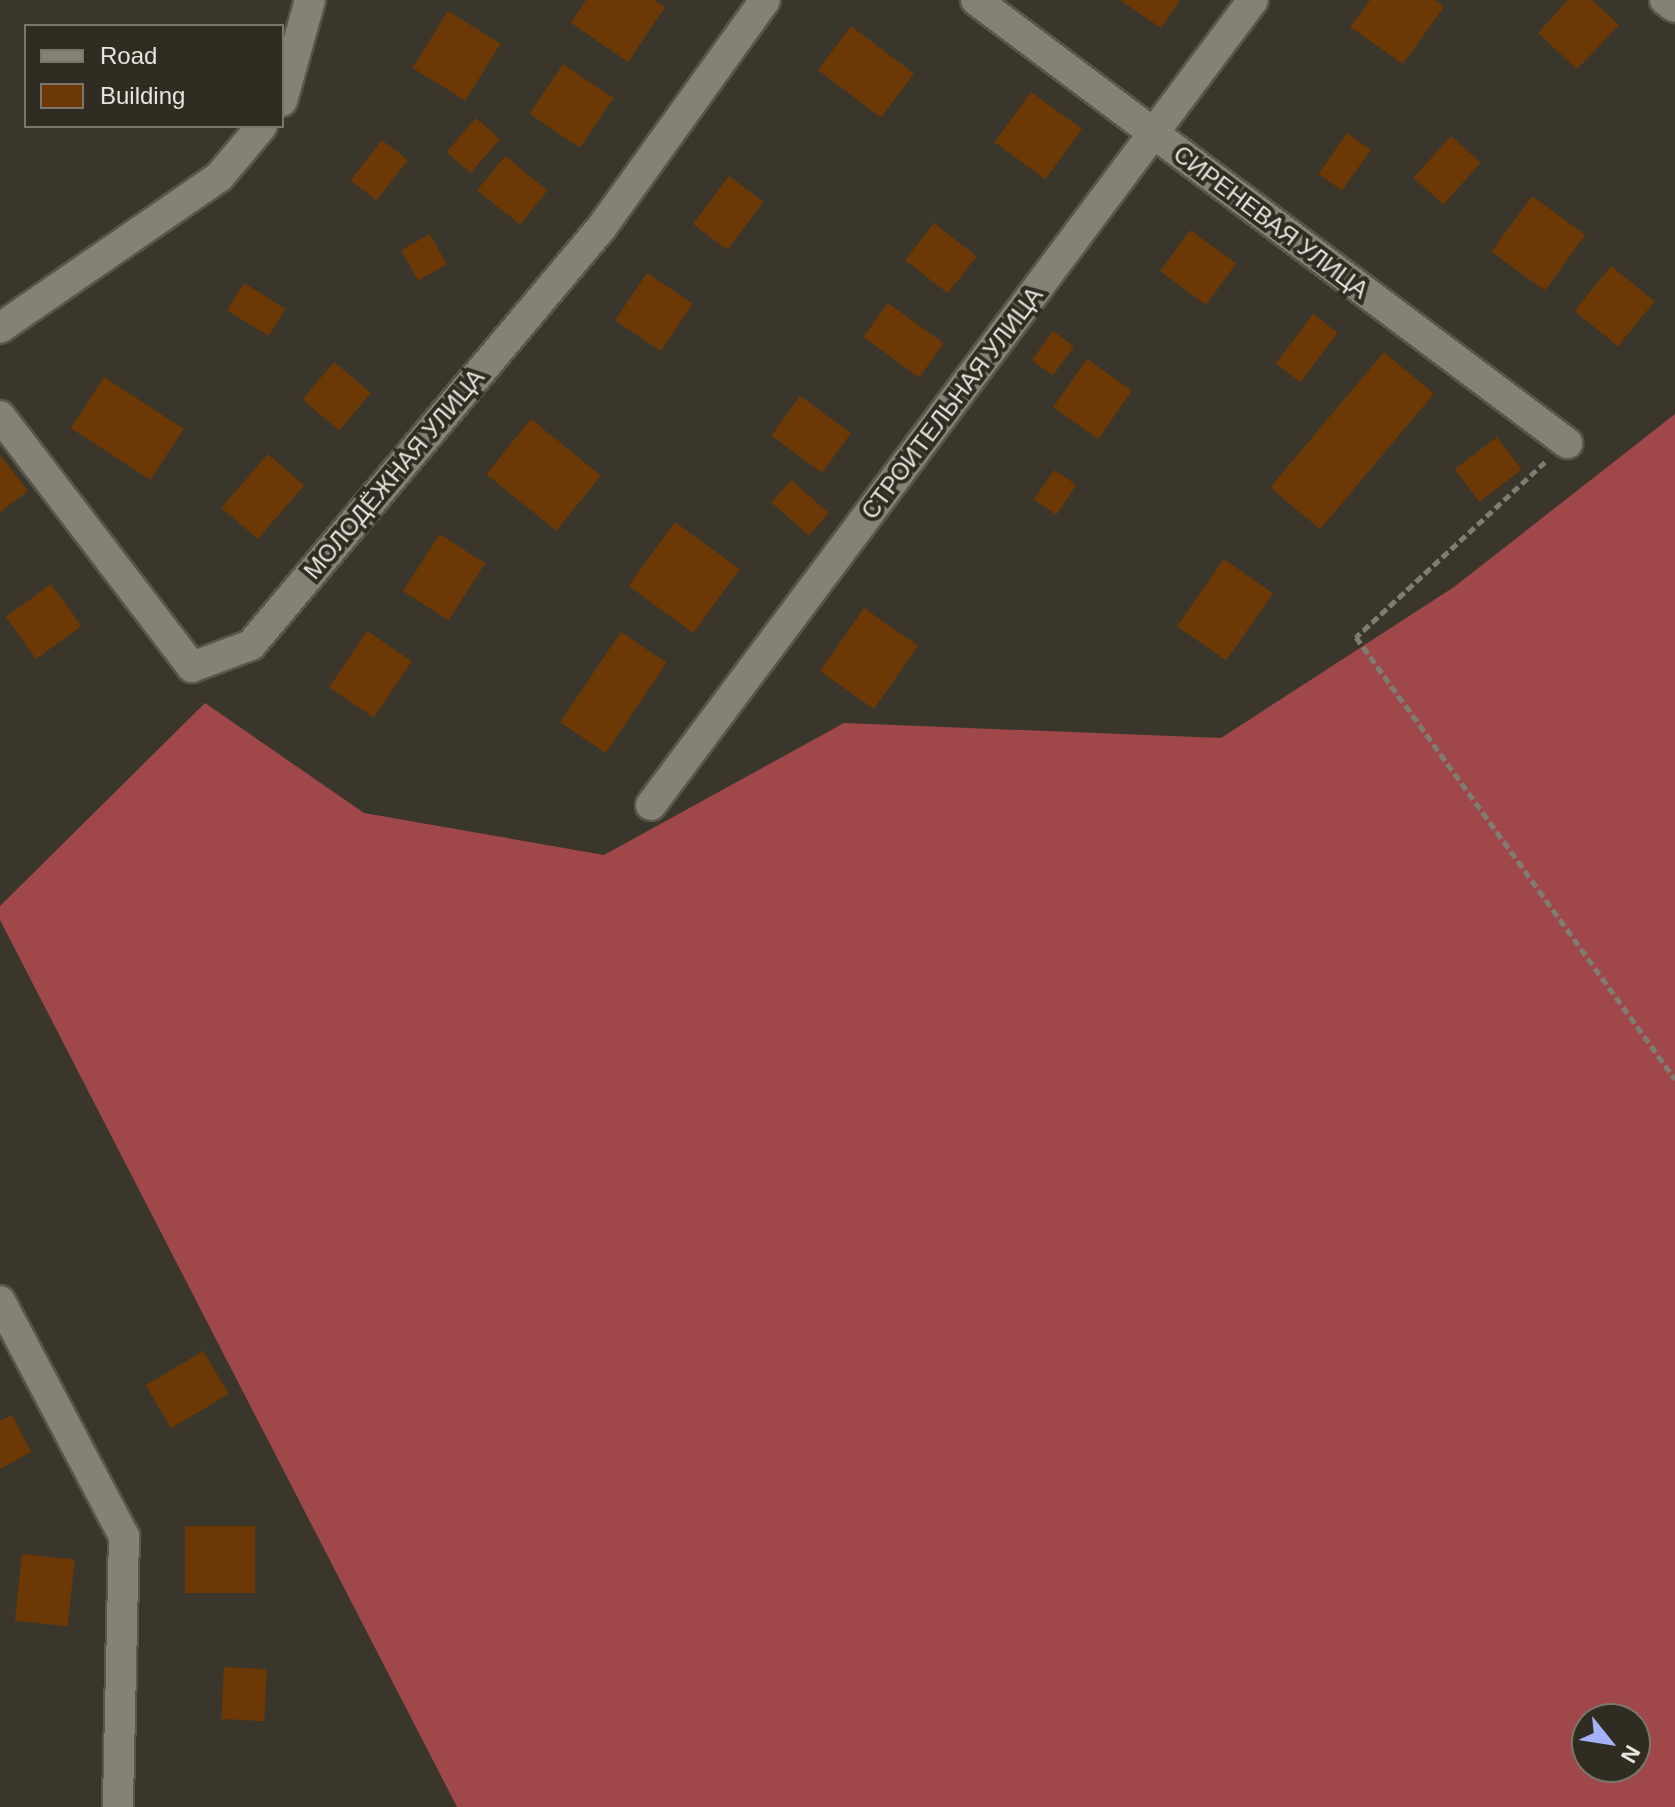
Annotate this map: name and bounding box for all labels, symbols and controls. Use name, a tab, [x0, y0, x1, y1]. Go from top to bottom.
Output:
legend	[24, 24, 284, 128]
text: Road	[100, 42, 157, 69]
text: Building	[100, 82, 185, 109]
street label: СИРЕНЕВАЯ УЛИЦА	[1168, 139, 1374, 305]
street label: СТРОИТЕЛЬНАЯ УЛИЦА	[855, 281, 1049, 525]
street label: МОЛОДЁЖНАЯ УЛИЦА	[298, 363, 490, 585]
north arrow	[1571, 1703, 1651, 1783]
text: N	[1616, 1741, 1645, 1767]

